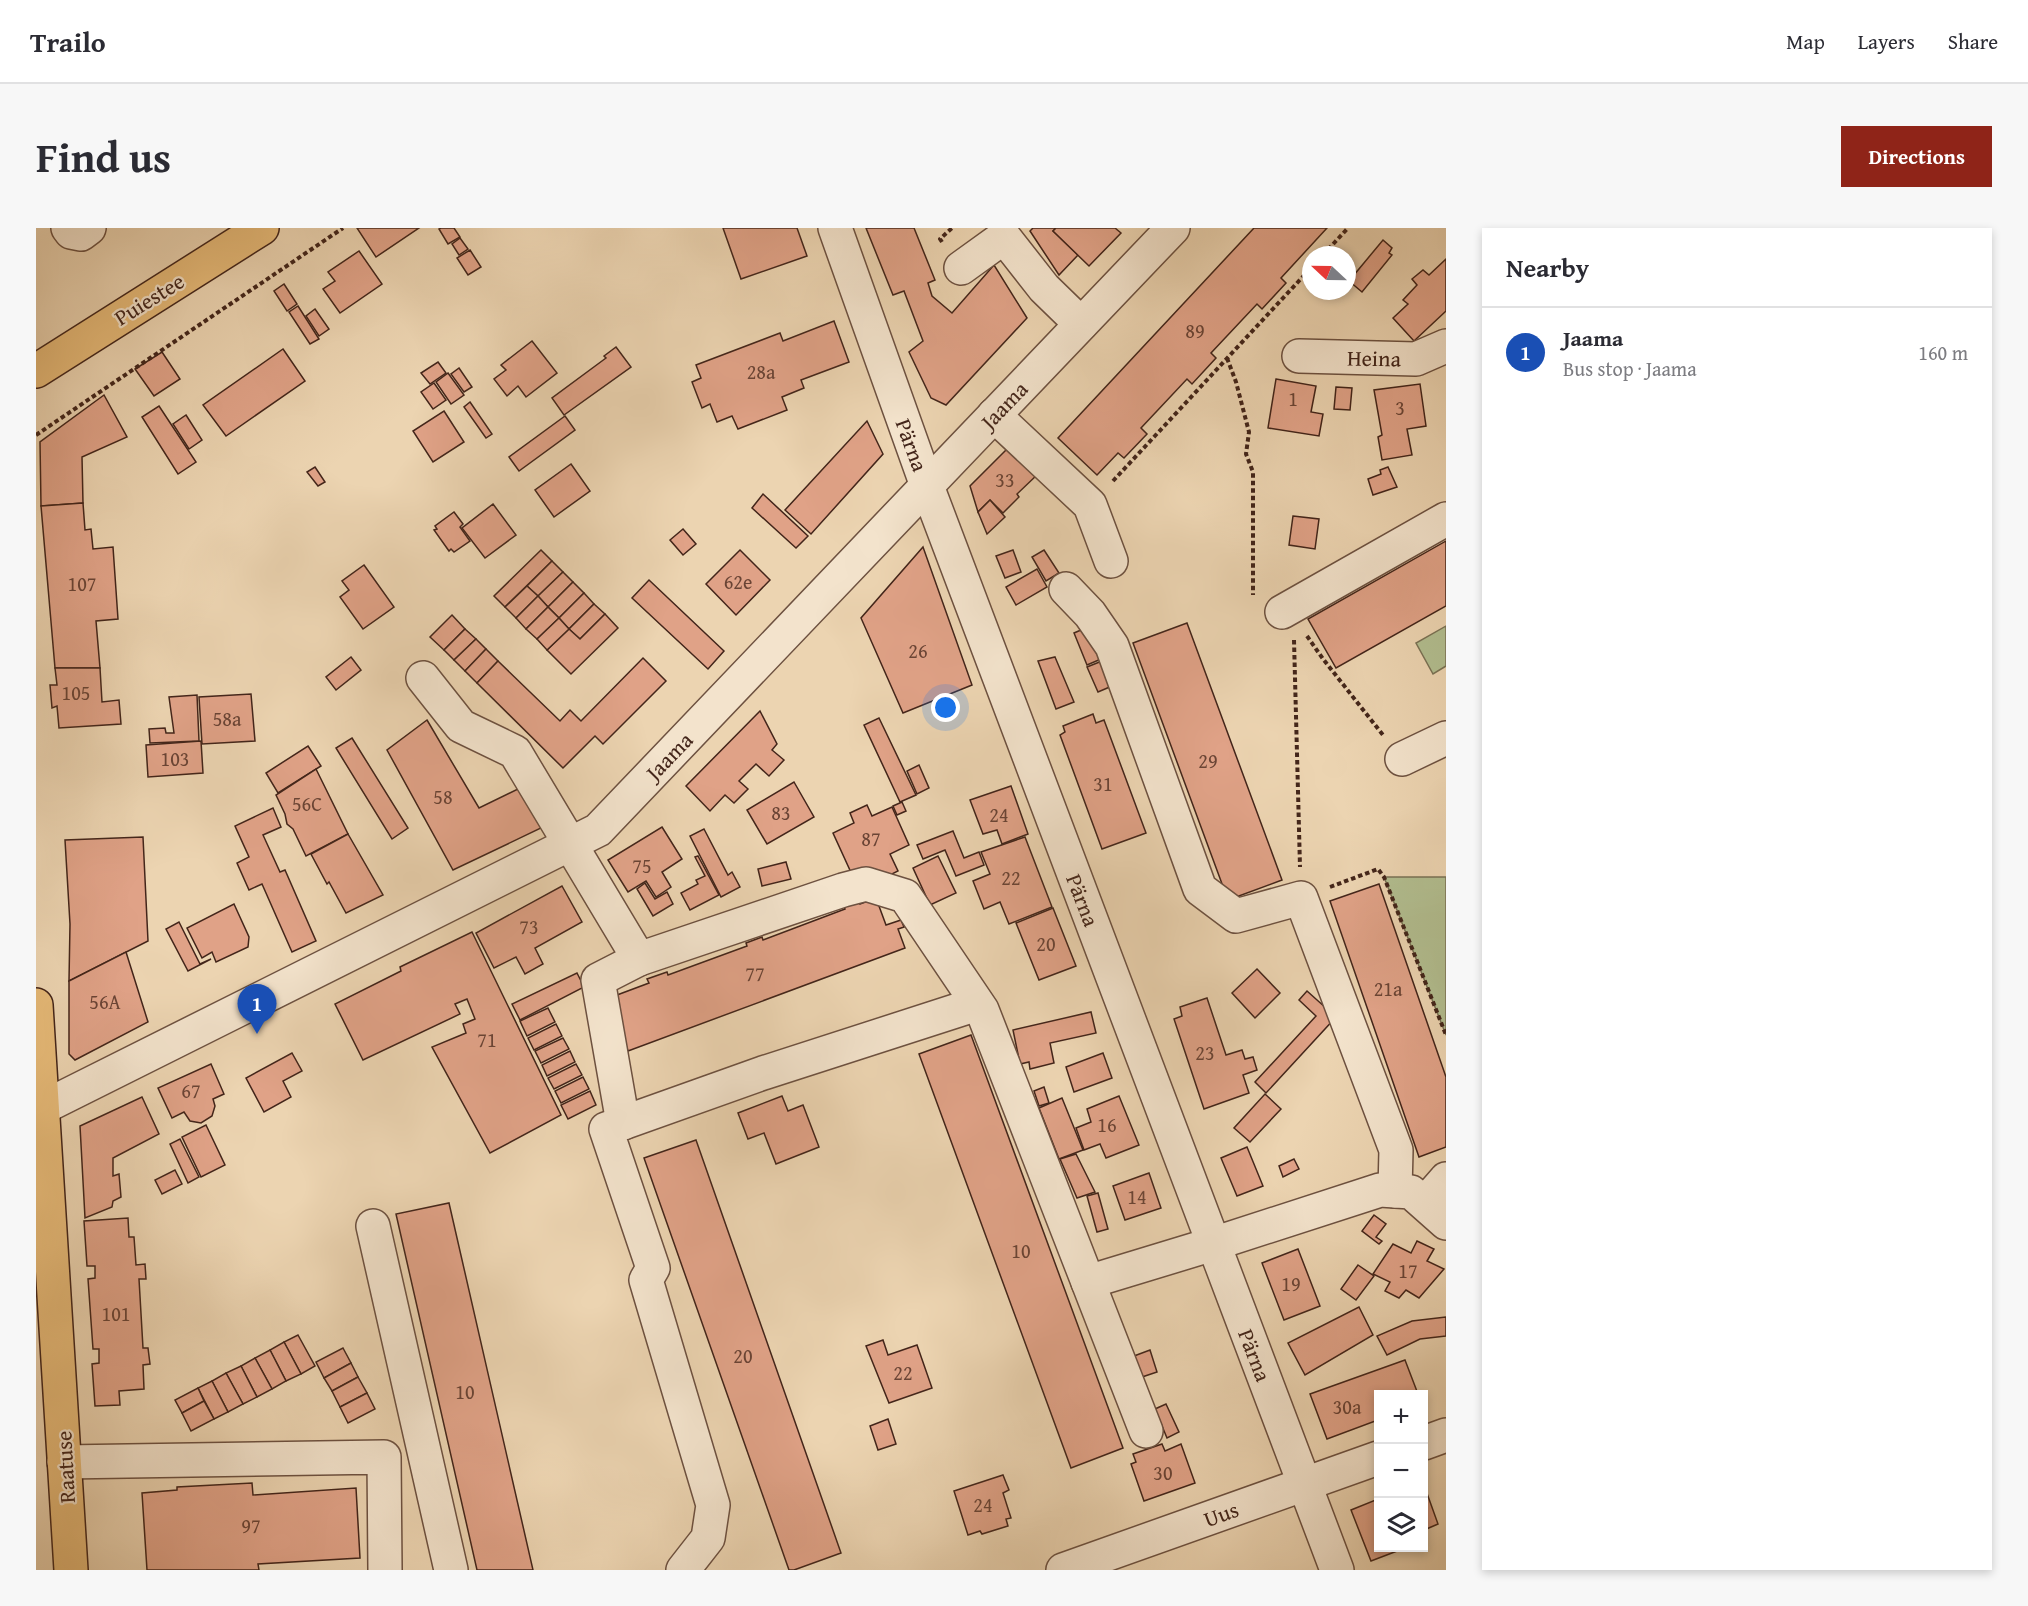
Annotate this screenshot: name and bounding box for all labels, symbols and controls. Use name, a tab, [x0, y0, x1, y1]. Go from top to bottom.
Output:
text: Trailo	[30, 21, 106, 62]
text: Map	[1786, 26, 1825, 57]
text: Layers	[1858, 26, 1915, 57]
text: Share	[1948, 26, 1998, 57]
text: Find us	[36, 126, 171, 187]
button: Directions	[1841, 126, 1992, 187]
north arrow	[1302, 246, 1356, 300]
text: Nearby	[1506, 248, 1589, 287]
street label: Puiestee	[108, 265, 190, 333]
house number: 89	[1185, 316, 1205, 345]
text: Jaama	[1563, 322, 1623, 354]
text: 1	[1520, 338, 1531, 367]
text: 160 m	[1918, 338, 1968, 367]
street label: Heina	[1347, 342, 1402, 374]
text: Bus stop · Jaama	[1563, 354, 1697, 383]
house number: 28a	[747, 357, 776, 386]
street label: Jaama	[971, 373, 1035, 438]
house number: 1	[1288, 384, 1298, 413]
house number: 3	[1395, 393, 1405, 422]
street label: Pärna	[888, 414, 936, 476]
house number: 33	[995, 465, 1015, 494]
house number: 62e	[724, 567, 752, 596]
house number: 107	[68, 569, 96, 598]
house number: 26	[908, 636, 928, 665]
house number: 105	[62, 678, 90, 707]
your location	[931, 693, 960, 722]
house number: 58a	[213, 704, 242, 733]
street label: Jaama	[636, 724, 700, 789]
house number: 103	[161, 744, 189, 773]
house number: 29	[1198, 746, 1218, 775]
house number: 31	[1093, 769, 1113, 798]
house number: 58	[433, 782, 453, 811]
house number: 56C	[292, 789, 322, 818]
house number: 83	[771, 798, 791, 827]
house number: 24	[989, 800, 1009, 829]
house number: 87	[861, 824, 881, 853]
house number: 75	[632, 851, 652, 880]
house number: 22	[1001, 863, 1021, 892]
street label: Pärna	[1058, 869, 1108, 932]
house number: 73	[519, 912, 539, 941]
house number: 20	[1036, 929, 1056, 958]
house number: 77	[745, 959, 765, 988]
house number: 21a	[1374, 974, 1403, 1003]
pin: 1	[238, 984, 276, 1034]
house number: 56A	[89, 987, 121, 1016]
house number: 71	[477, 1025, 497, 1054]
house number: 23	[1195, 1038, 1215, 1067]
house number: 67	[181, 1076, 201, 1105]
house number: 16	[1097, 1110, 1117, 1139]
house number: 14	[1127, 1182, 1147, 1211]
house number: 10	[1011, 1236, 1031, 1265]
house number: 17	[1398, 1256, 1418, 1285]
house number: 19	[1281, 1269, 1301, 1298]
house number: 101	[102, 1299, 130, 1328]
street label: Pärna	[1230, 1324, 1280, 1387]
house number: 20	[733, 1341, 753, 1370]
house number: 22	[893, 1358, 913, 1387]
house number: 10	[455, 1377, 475, 1406]
map controls	[1374, 1390, 1428, 1552]
button: +	[1374, 1390, 1428, 1444]
house number: 30a	[1333, 1392, 1362, 1421]
street label: Raatuse	[47, 1430, 83, 1504]
button: −	[1374, 1444, 1428, 1498]
house number: 30	[1153, 1458, 1173, 1487]
house number: 24	[973, 1490, 993, 1519]
street label: Uus	[1199, 1493, 1243, 1535]
button: layers	[1374, 1498, 1428, 1552]
house number: 97	[241, 1511, 261, 1540]

